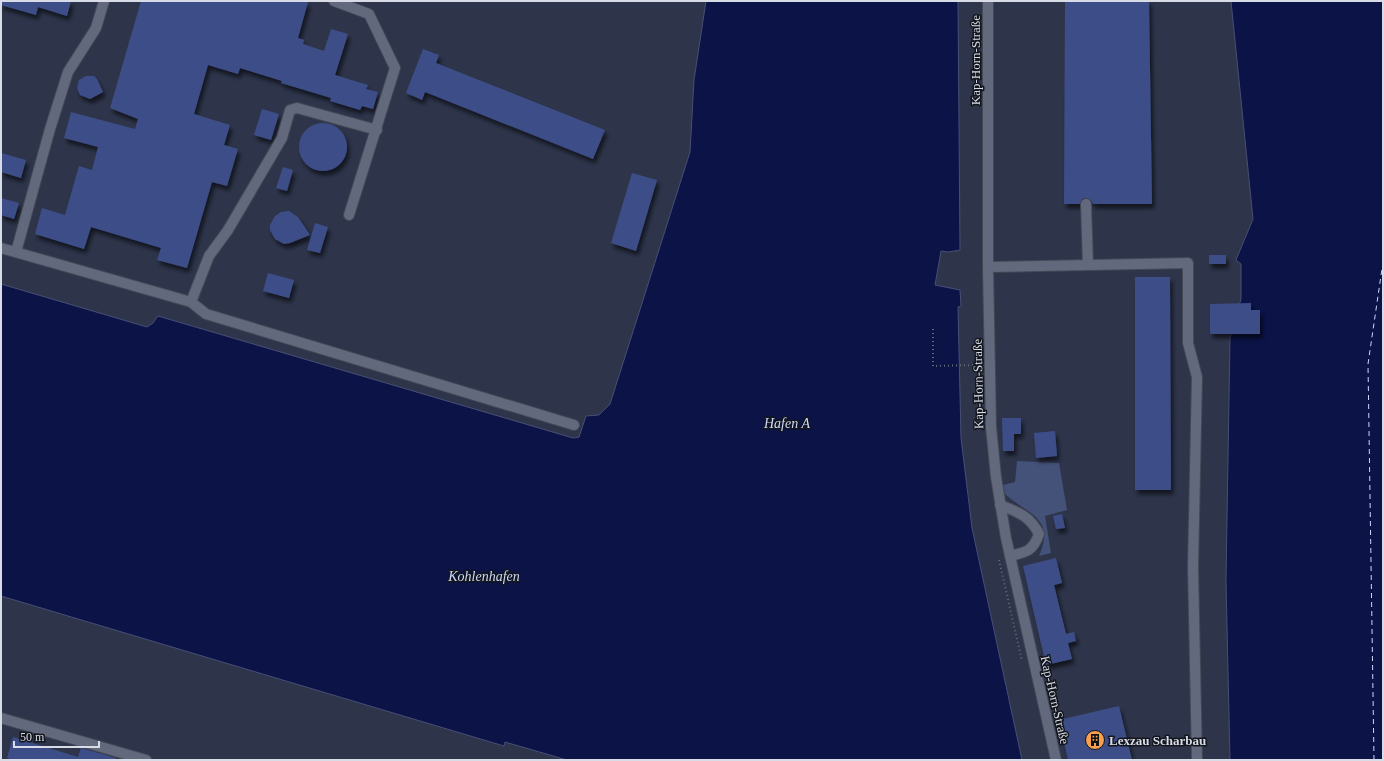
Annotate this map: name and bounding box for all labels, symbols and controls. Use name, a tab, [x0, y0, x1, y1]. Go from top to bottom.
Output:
street label: Kap-Horn-Straße	[968, 15, 983, 105]
street label: Kap-Horn-Straße	[970, 339, 986, 429]
water label: Hafen A	[763, 416, 810, 431]
water label: Kohlenhafen	[447, 569, 520, 584]
street label: Kap-Horn-Straße	[1038, 654, 1073, 746]
scale bar	[14, 723, 99, 749]
building icon: Lexzau Scharbau	[1084, 729, 1106, 751]
text: 50 m	[20, 730, 45, 744]
place label: Lexzau Scharbau	[1109, 733, 1206, 748]

